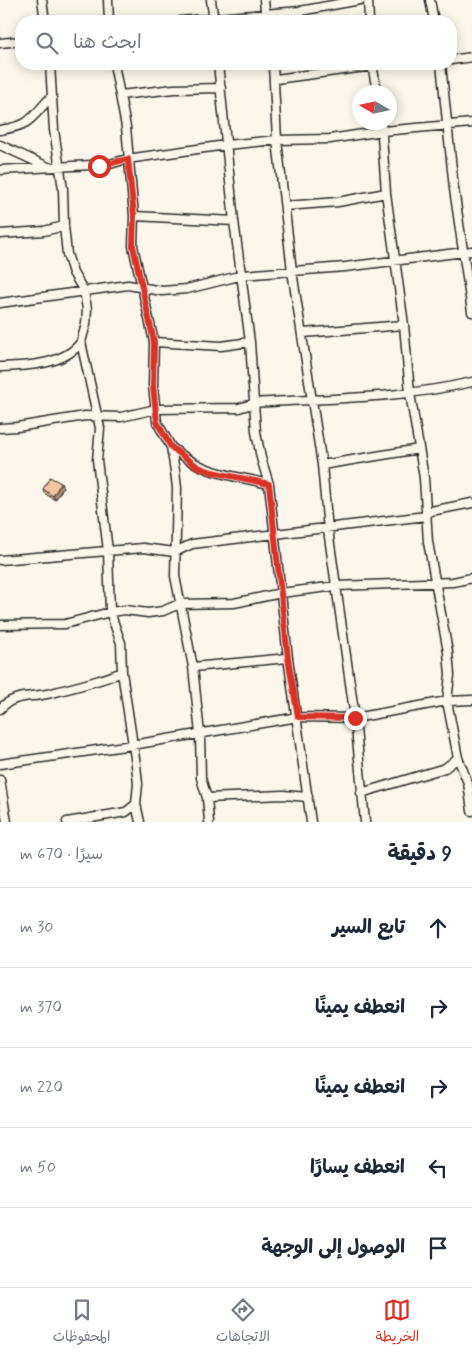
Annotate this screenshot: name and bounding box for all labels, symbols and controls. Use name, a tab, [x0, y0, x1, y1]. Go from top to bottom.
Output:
search box	[15, 15, 457, 70]
icon: search	[33, 29, 61, 57]
text: ابحث هنا	[73, 30, 142, 55]
north arrow	[352, 85, 397, 130]
route start	[88, 155, 111, 178]
route end	[344, 707, 367, 730]
text: 9 دقيقة	[388, 840, 452, 868]
text: سيرًا · 670 m	[20, 844, 103, 865]
icon: ahead	[424, 914, 452, 942]
text: تابع السير	[332, 915, 405, 940]
text: 30 m	[20, 917, 53, 938]
icon: right	[424, 994, 452, 1022]
text: انعطف يمينًا	[315, 995, 405, 1020]
text: 370 m	[20, 997, 62, 1018]
icon: right	[424, 1074, 452, 1102]
text: انعطف يمينًا	[315, 1075, 405, 1100]
text: 220 m	[20, 1077, 63, 1098]
icon: left	[424, 1154, 452, 1182]
text: انعطف يسارًا	[310, 1155, 405, 1180]
text: 50 m	[20, 1157, 56, 1178]
icon: arrive	[424, 1234, 452, 1262]
text: الوصول إلى الوجهة	[261, 1235, 405, 1260]
tab: المحفوظات	[53, 1296, 110, 1349]
tab: الاتجاهات	[216, 1296, 270, 1349]
tab: الخريطة	[376, 1296, 419, 1349]

